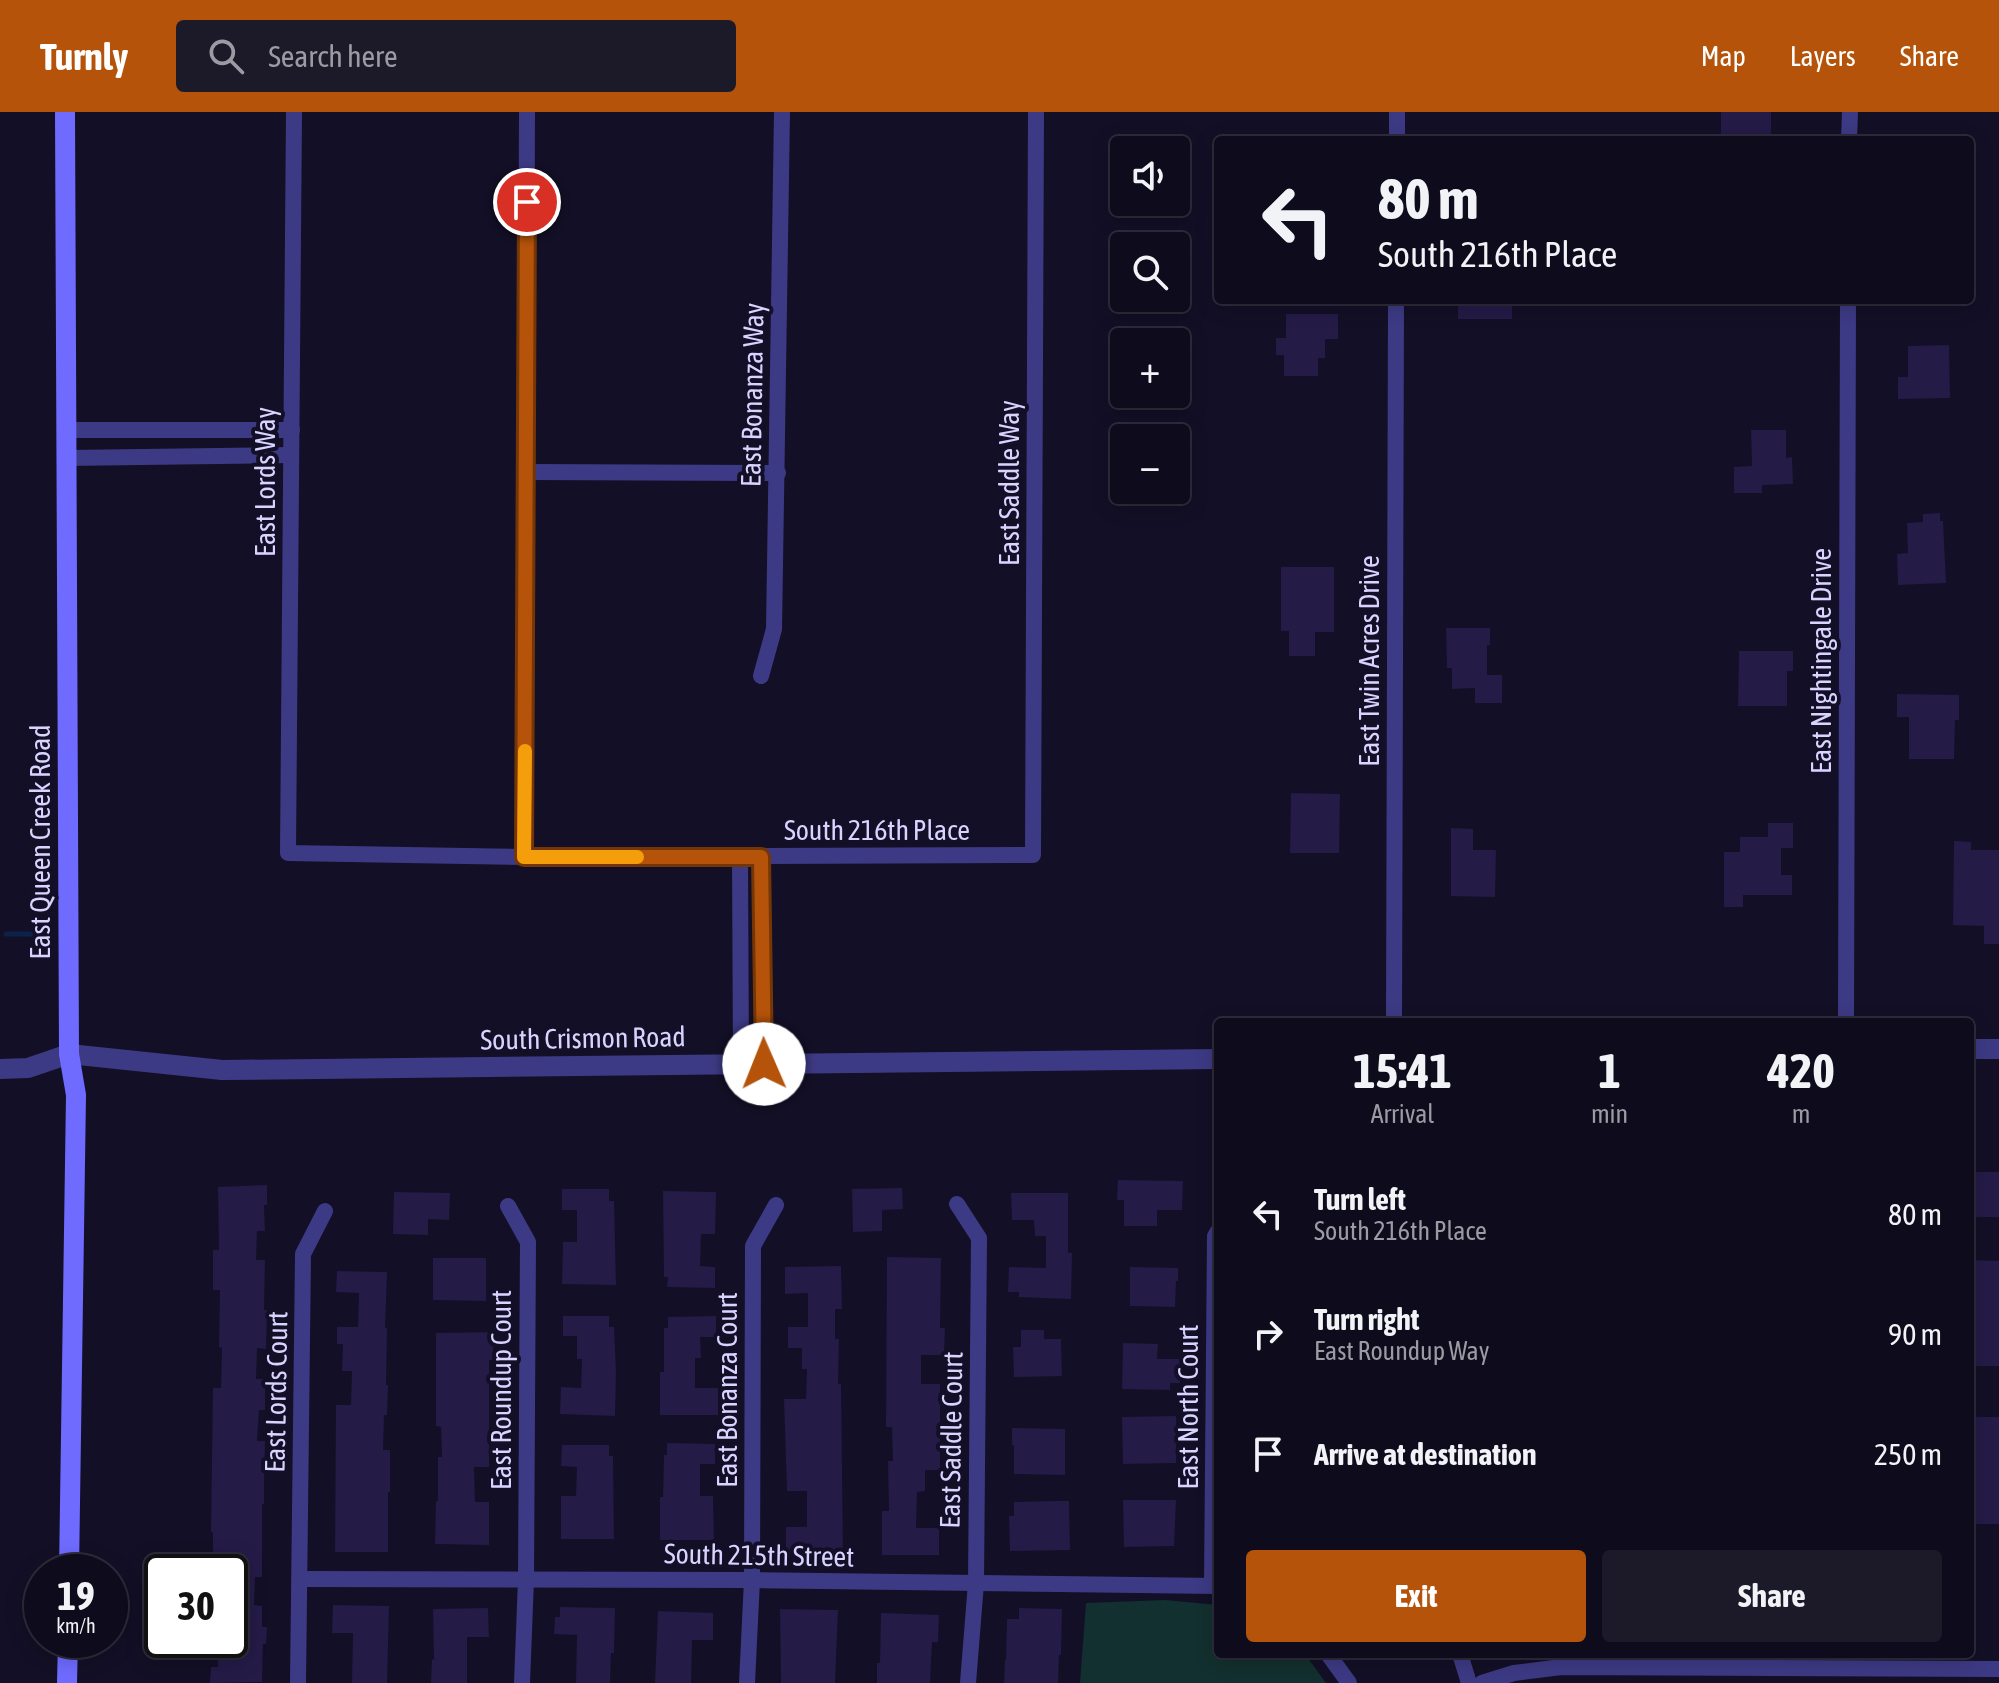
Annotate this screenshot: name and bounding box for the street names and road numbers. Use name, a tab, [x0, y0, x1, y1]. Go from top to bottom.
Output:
street label: East Bonanza Way	[734, 303, 770, 487]
street label: East Saddle Way	[993, 400, 1025, 566]
street label: East Lords Way	[249, 407, 281, 557]
street label: East Nightingale Drive	[1805, 548, 1837, 774]
street label: East Twin Acres Drive	[1353, 555, 1385, 767]
street label: East Queen Creek Road	[24, 724, 56, 960]
street label: South 216th Place	[784, 814, 970, 846]
street label: South Crismon Road	[480, 1020, 686, 1056]
street label: East Roundup Court	[485, 1290, 517, 1490]
street label: East Bonanza Court	[711, 1292, 743, 1488]
street label: East Lords Court	[259, 1311, 293, 1473]
street label: East North Court	[1172, 1324, 1204, 1490]
street label: East Saddle Court	[933, 1351, 969, 1529]
street label: South 215th Street	[664, 1537, 854, 1573]

